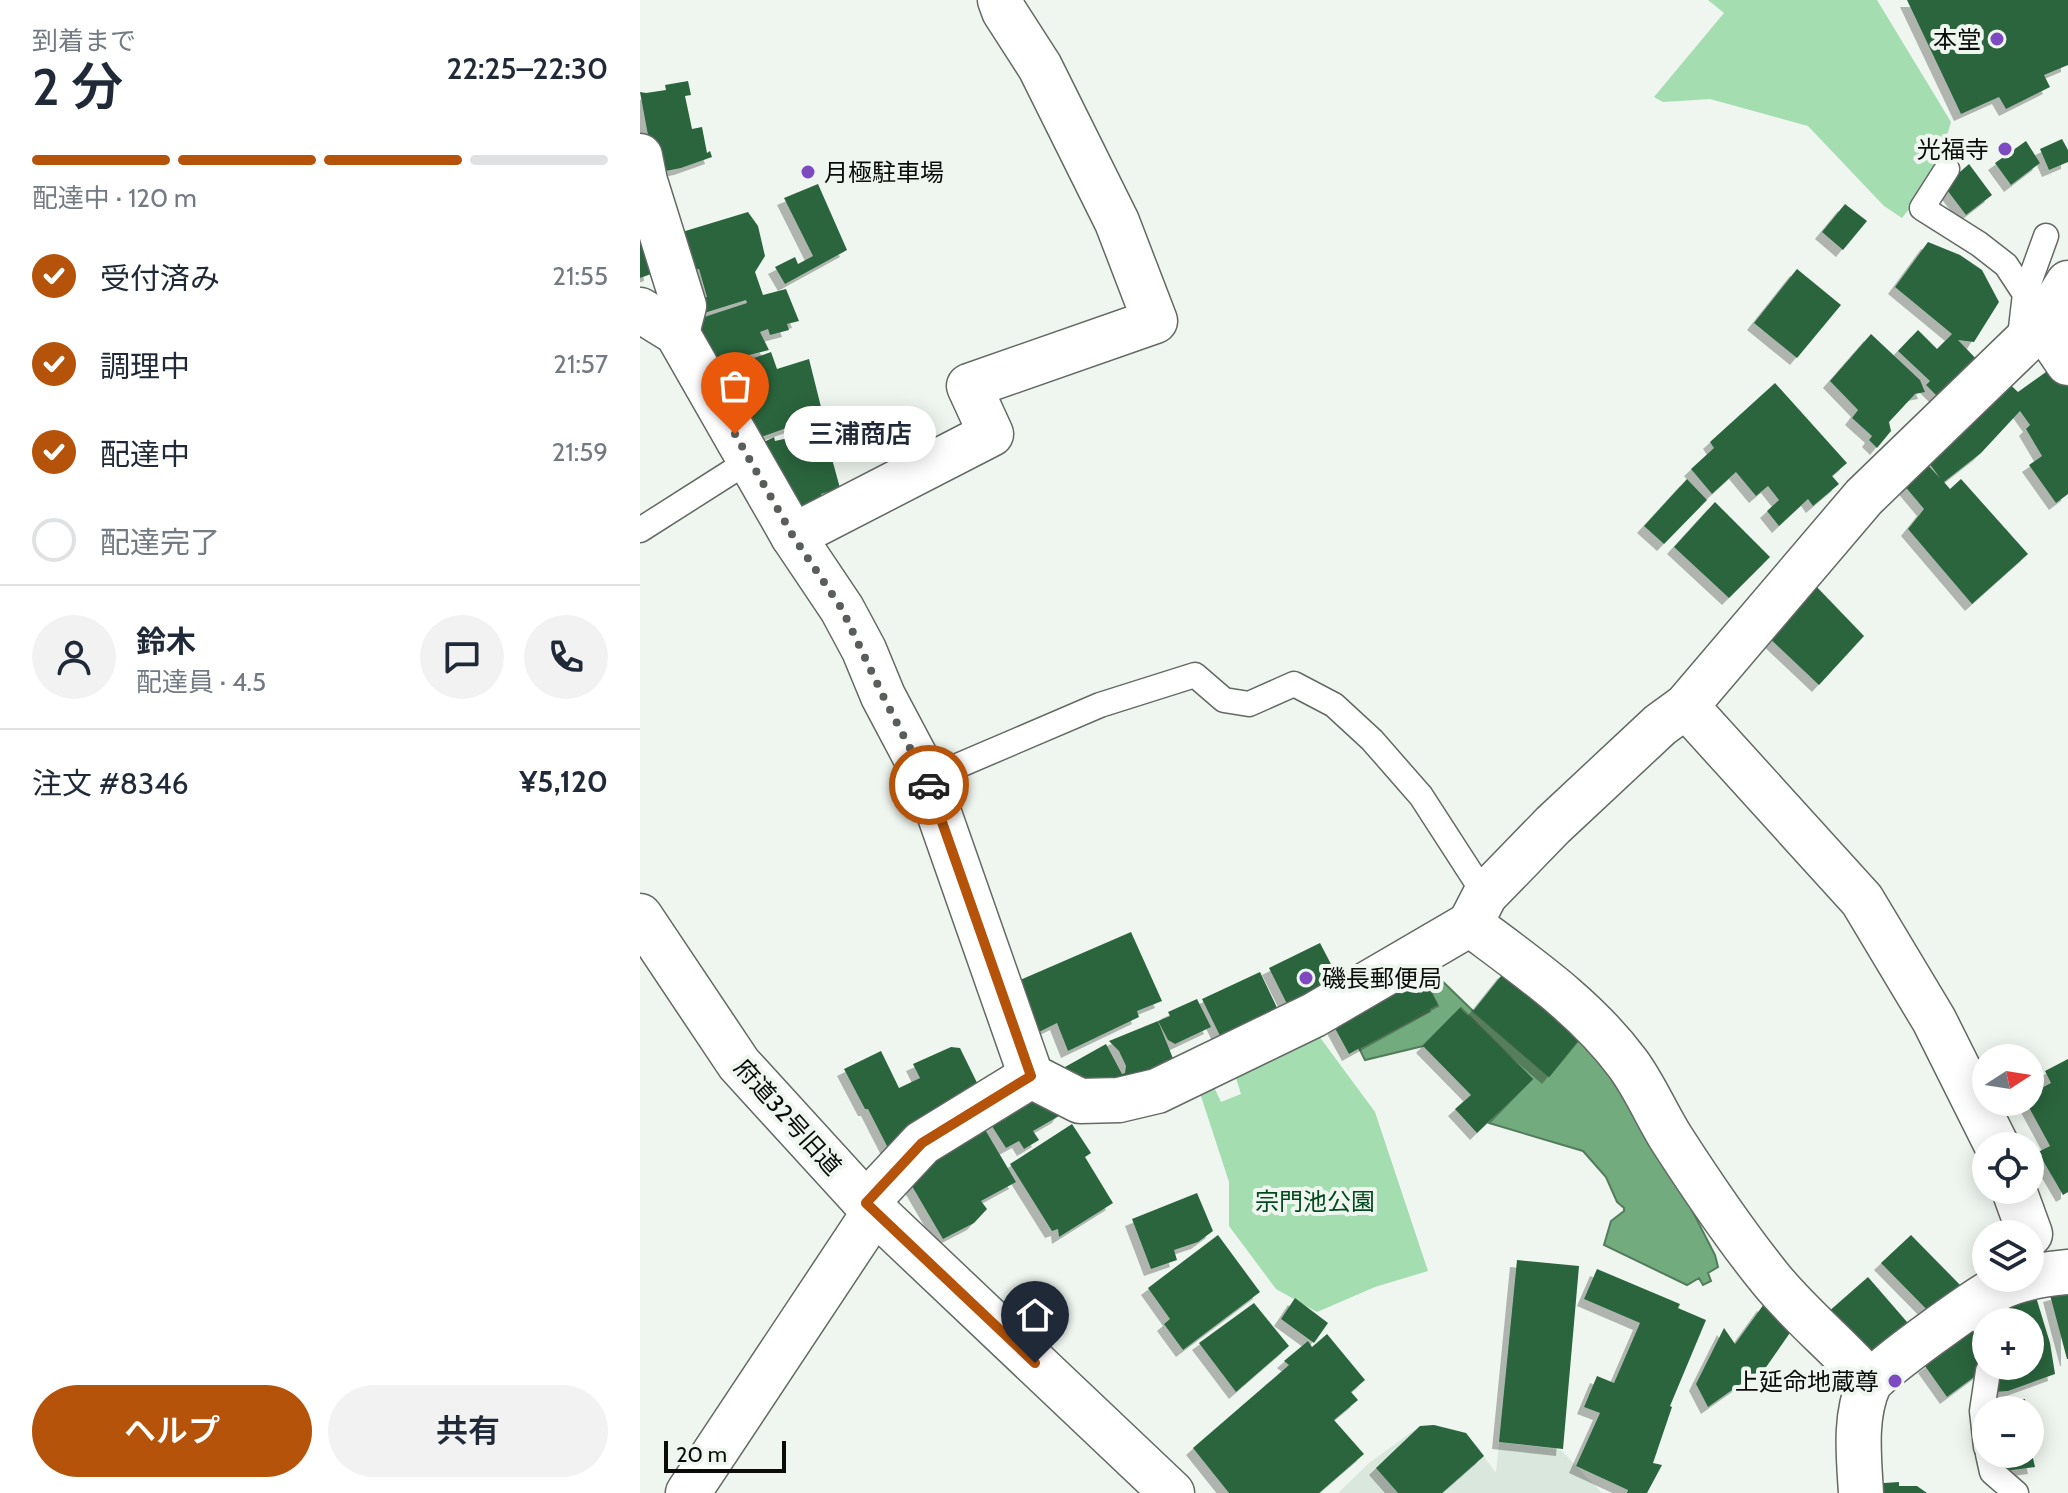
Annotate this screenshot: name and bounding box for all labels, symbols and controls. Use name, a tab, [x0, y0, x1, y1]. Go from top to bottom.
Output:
text: 到着まで	[32, 25, 136, 57]
place label: 本堂	[1933, 25, 1981, 54]
marker: 本堂	[1988, 30, 2006, 48]
text: 22:25–22:30	[446, 50, 608, 87]
text: 2 分	[32, 55, 123, 118]
place label: 光福寺	[1917, 135, 1989, 164]
marker: 光福寺	[1996, 140, 2014, 158]
place label: 月極駐車場	[824, 158, 944, 187]
marker: 月極駐車場	[799, 163, 817, 181]
text: 配達中 · 120 m	[32, 182, 197, 214]
icon: check	[32, 254, 76, 298]
text: 受付済み	[100, 260, 220, 297]
text: 21:55	[552, 260, 608, 292]
icon: check	[32, 342, 76, 386]
text: 調理中	[100, 348, 190, 385]
text: 21:57	[553, 348, 608, 380]
pin	[701, 352, 769, 434]
icon: bag	[713, 364, 757, 408]
callout: 三浦商店	[783, 406, 935, 462]
text: 三浦商店	[808, 418, 912, 450]
icon: check	[32, 430, 76, 474]
text: 配達中	[100, 436, 190, 473]
text: 21:59	[552, 436, 608, 468]
text: 配達完了	[100, 524, 220, 561]
button: person	[32, 615, 116, 699]
button: chat	[420, 615, 504, 699]
button: phone	[524, 615, 608, 699]
text: 鈴木	[136, 623, 196, 660]
text: 配達員 · 4.5	[136, 666, 266, 698]
courier	[889, 745, 969, 825]
text: ¥5,120	[519, 763, 608, 800]
icon: car	[907, 763, 951, 807]
text: 注文 #8346	[32, 765, 189, 802]
place label: 磯長郵便局	[1322, 964, 1442, 993]
marker: 磯長郵便局	[1297, 969, 1315, 987]
north arrow	[1972, 1044, 2044, 1116]
map controls	[1972, 1044, 2044, 1468]
street label: 府道32号旧道	[729, 1053, 847, 1181]
button: locate	[1972, 1132, 2044, 1204]
park label: 宗門池公園	[1255, 1187, 1375, 1216]
button: layers	[1972, 1220, 2044, 1292]
pin	[1001, 1281, 1069, 1363]
icon: home	[1013, 1293, 1057, 1337]
button: +	[1972, 1308, 2044, 1380]
place label: 上延命地蔵尊	[1735, 1367, 1879, 1396]
marker: 上延命地蔵尊	[1886, 1372, 1904, 1390]
button: ヘルプ	[32, 1385, 312, 1477]
button: 共有	[328, 1385, 608, 1477]
button: −	[1972, 1396, 2044, 1468]
scale bar	[664, 1437, 786, 1473]
text: 20 m	[676, 1441, 727, 1468]

